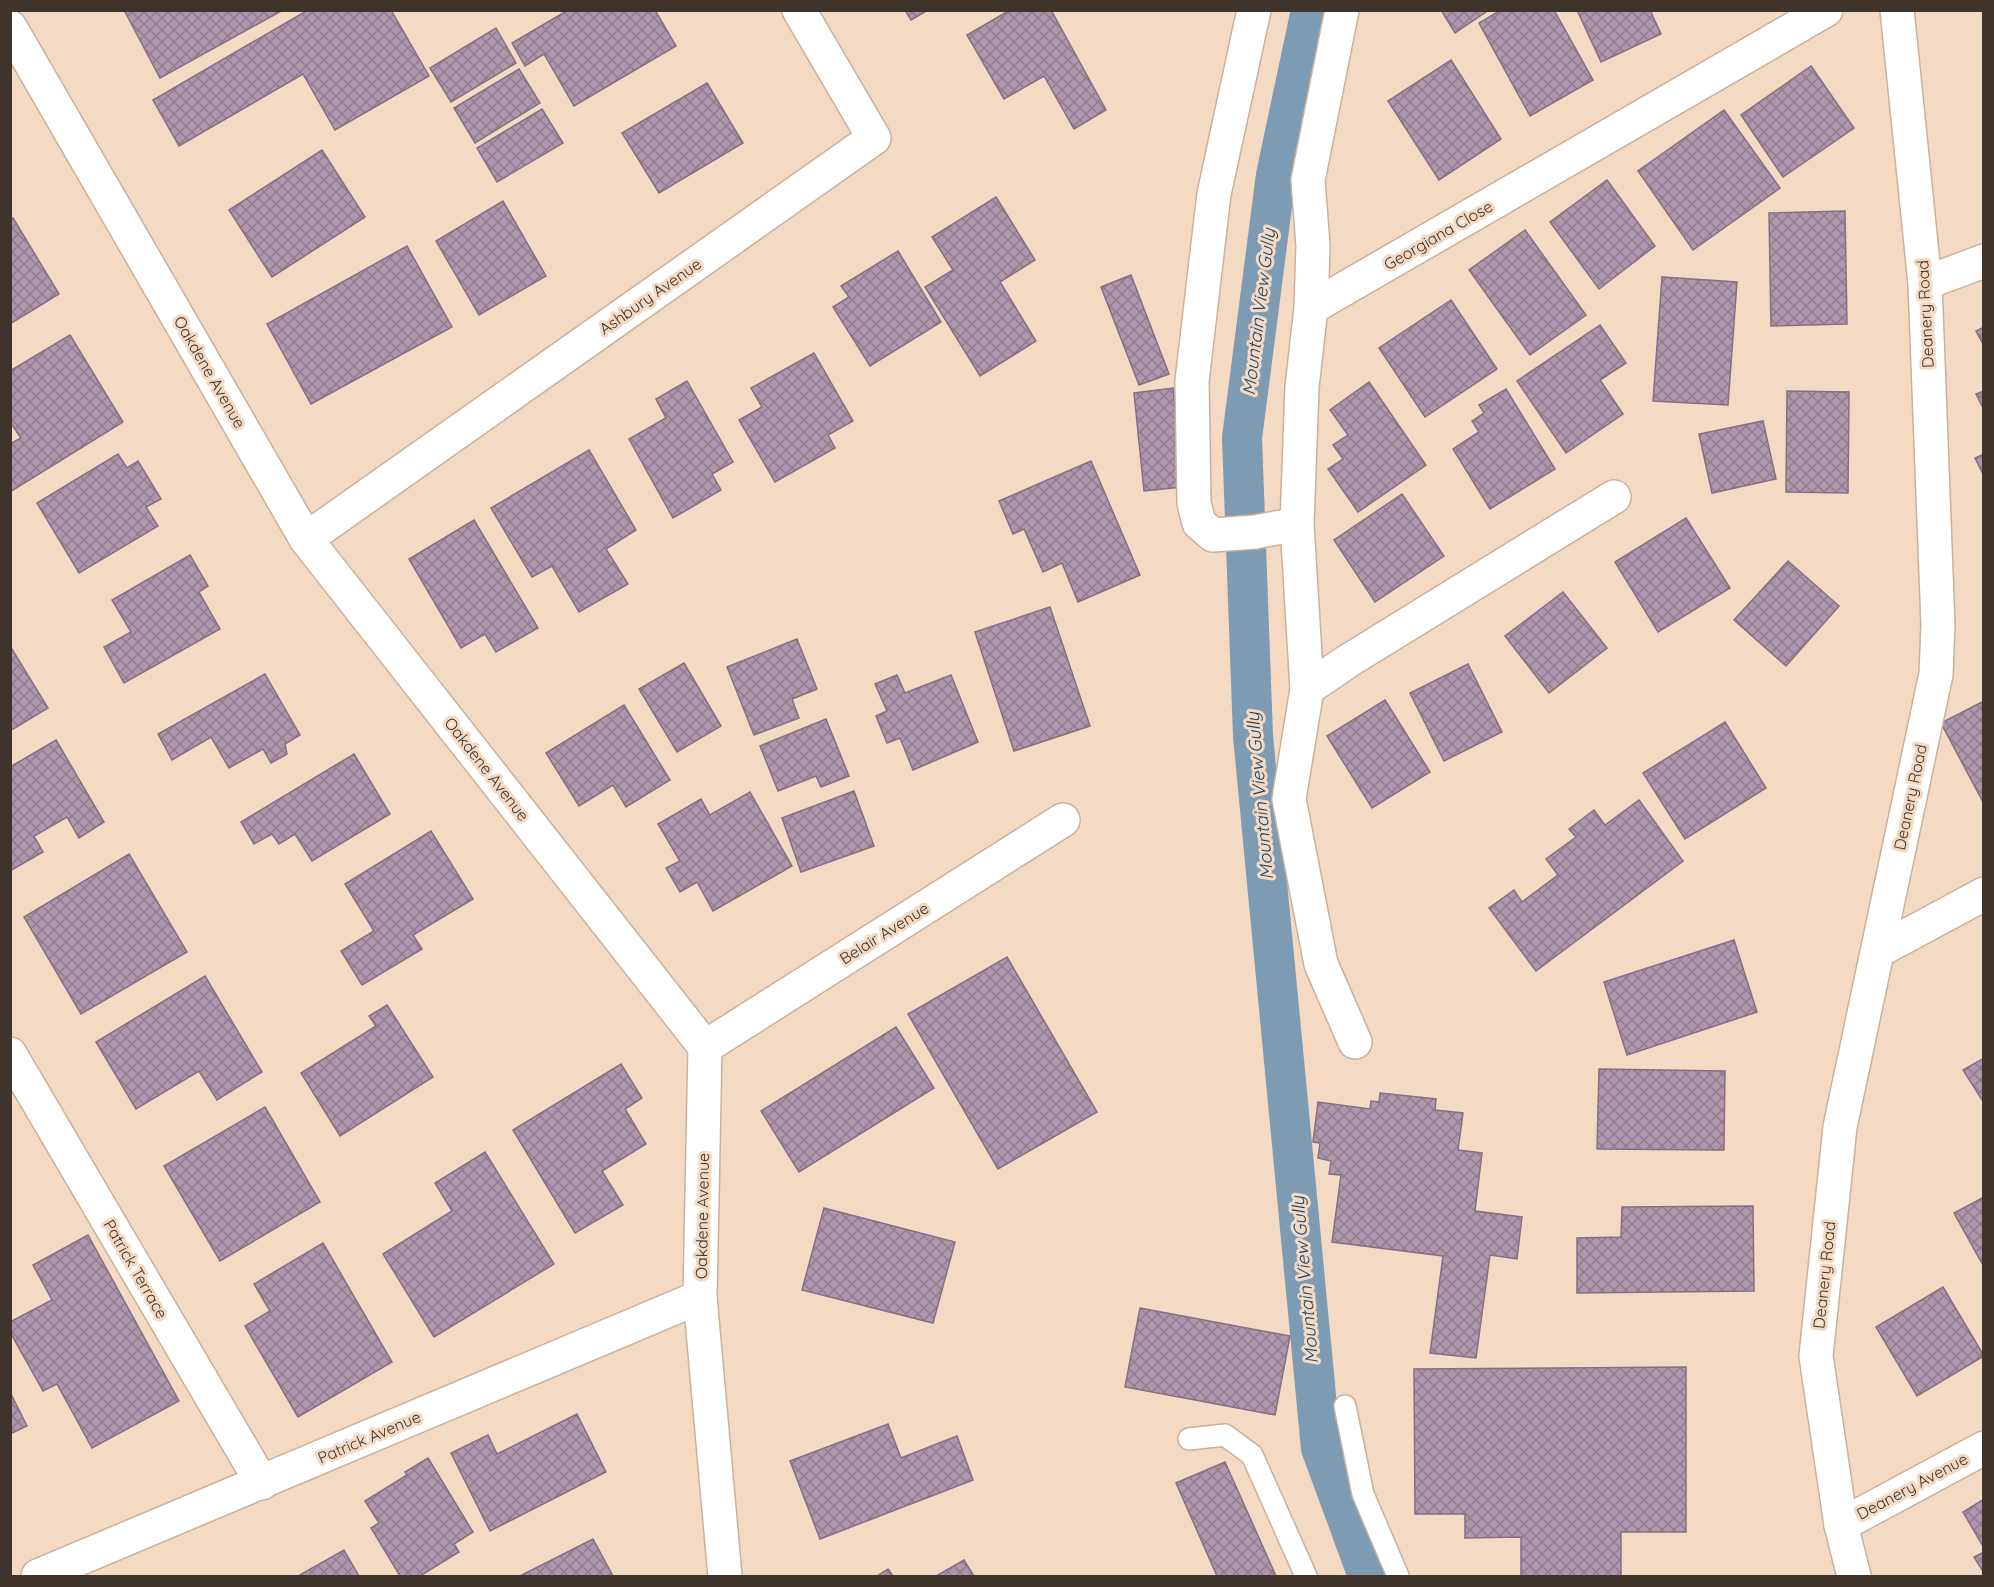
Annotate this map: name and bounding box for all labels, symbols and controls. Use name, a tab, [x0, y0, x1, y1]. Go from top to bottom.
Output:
street label: Georgiana Close	[1380, 196, 1496, 274]
water label: Mountain View Gully	[1237, 225, 1280, 397]
street label: Ashbury Avenue	[595, 253, 705, 339]
street label: Deanery Road	[1912, 260, 1938, 368]
street label: Oakdene Avenue	[170, 312, 250, 432]
water label: Mountain View Gully	[1241, 710, 1278, 881]
street label: Oakdene Avenue	[440, 713, 534, 825]
street label: Deanery Road	[1889, 742, 1931, 852]
street label: Belair Avenue	[836, 898, 932, 968]
street label: Oakdene Avenue	[691, 1153, 713, 1279]
water label: Mountain View Gully	[1286, 1194, 1323, 1365]
street label: Patrick Terrace	[100, 1216, 172, 1322]
street label: Deanery Road	[1808, 1220, 1840, 1330]
street label: Patrick Avenue	[314, 1406, 424, 1468]
street label: Deanery Avenue	[1853, 1448, 1971, 1524]

